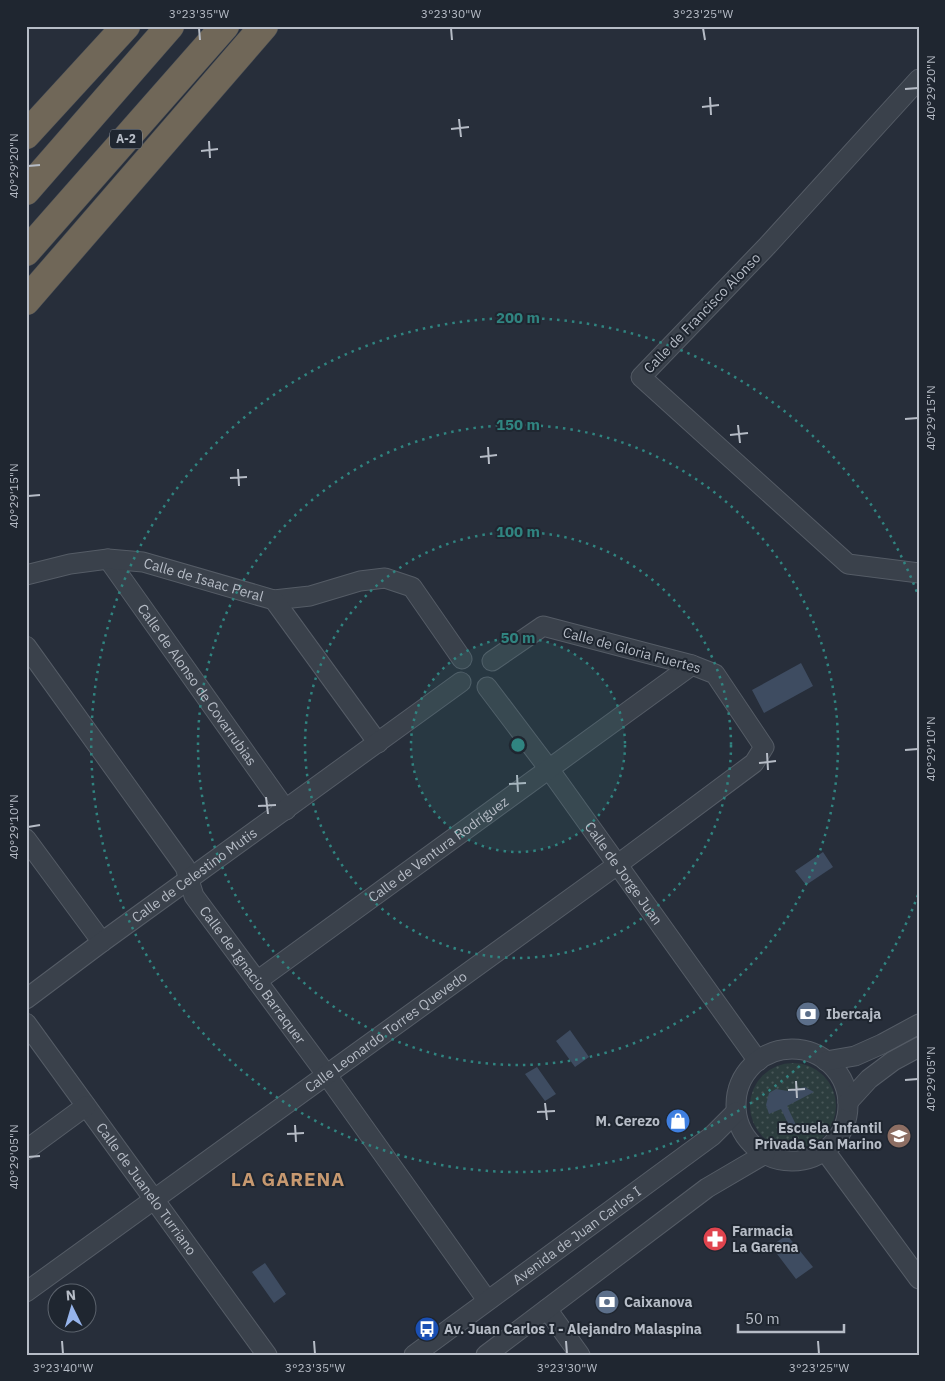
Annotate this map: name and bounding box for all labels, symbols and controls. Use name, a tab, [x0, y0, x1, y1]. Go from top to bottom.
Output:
text: 3°23'35"W	[169, 6, 230, 21]
text: 3°23'30"W	[421, 6, 482, 21]
text: 3°23'25"W	[673, 6, 734, 21]
text: 40°29'20"N	[923, 55, 938, 121]
road number: A-2	[110, 130, 142, 148]
text: 40°29'20"N	[6, 133, 21, 199]
street label: Calle de Francisco Alonso	[640, 249, 764, 377]
text: 200 m	[496, 308, 540, 327]
text: 40°29'15"N	[923, 385, 938, 451]
text: 150 m	[496, 415, 540, 434]
text: 40°29'15"N	[6, 463, 21, 529]
text: 100 m	[496, 522, 540, 541]
street label: Calle de Isaac Peral	[142, 554, 266, 606]
street label: Calle de Alonso de Covarrubias	[134, 600, 261, 769]
street label: Calle de Gloria Fuertes	[561, 623, 703, 677]
text: 50 m	[501, 628, 535, 647]
text: 40°29'10"N	[923, 716, 938, 782]
centre of rings	[509, 736, 527, 754]
street label: Calle de Ventura Rodríguez	[365, 792, 512, 906]
text: 40°29'10"N	[6, 794, 21, 860]
street label: Calle de Jorge Juan	[581, 818, 667, 928]
street label: Calle de Celestino Mutis	[128, 824, 261, 927]
street label: Calle de Ignacio Barraquer	[196, 902, 310, 1048]
street label: Calle Leonardo Torres Quevedo	[301, 967, 471, 1097]
bank icon: Ibercaja	[795, 1001, 821, 1027]
place label: Ibercaja	[826, 1005, 881, 1023]
text: 40°29'05"N	[923, 1046, 938, 1112]
shop icon: M. Cerezo	[665, 1108, 691, 1134]
place label: M. Cerezo	[596, 1112, 660, 1130]
street label: Calle de Juanelo Turriano	[92, 1119, 201, 1259]
place label: Escuela Infantil Privada San Marino	[754, 1119, 882, 1153]
school or university icon: Escuela Infantil Privada San Marino	[886, 1123, 912, 1149]
text: 40°29'05"N	[6, 1124, 21, 1190]
district label: LA GARENA	[231, 1167, 345, 1191]
street label: Avenida de Juan Carlos I	[509, 1182, 645, 1289]
place label: Farmacia La Garena	[732, 1222, 799, 1256]
pharmacy icon: Farmacia La Garena	[702, 1226, 728, 1252]
north arrow	[48, 1284, 98, 1334]
text: N	[65, 1286, 77, 1304]
bank icon: Caixanova	[594, 1289, 620, 1315]
place label: Caixanova	[624, 1293, 692, 1311]
scale bar	[738, 1301, 844, 1333]
text: 50 m	[745, 1309, 780, 1328]
bus stop icon: Av. Juan Carlos I - Alejandro Malaspina	[414, 1316, 440, 1342]
place label: Av. Juan Carlos I - Alejandro Malaspina	[444, 1320, 702, 1338]
text: 3°23'40"W	[33, 1360, 94, 1375]
text: 3°23'35"W	[285, 1360, 346, 1375]
text: 3°23'30"W	[537, 1360, 598, 1375]
text: 3°23'25"W	[789, 1360, 850, 1375]

